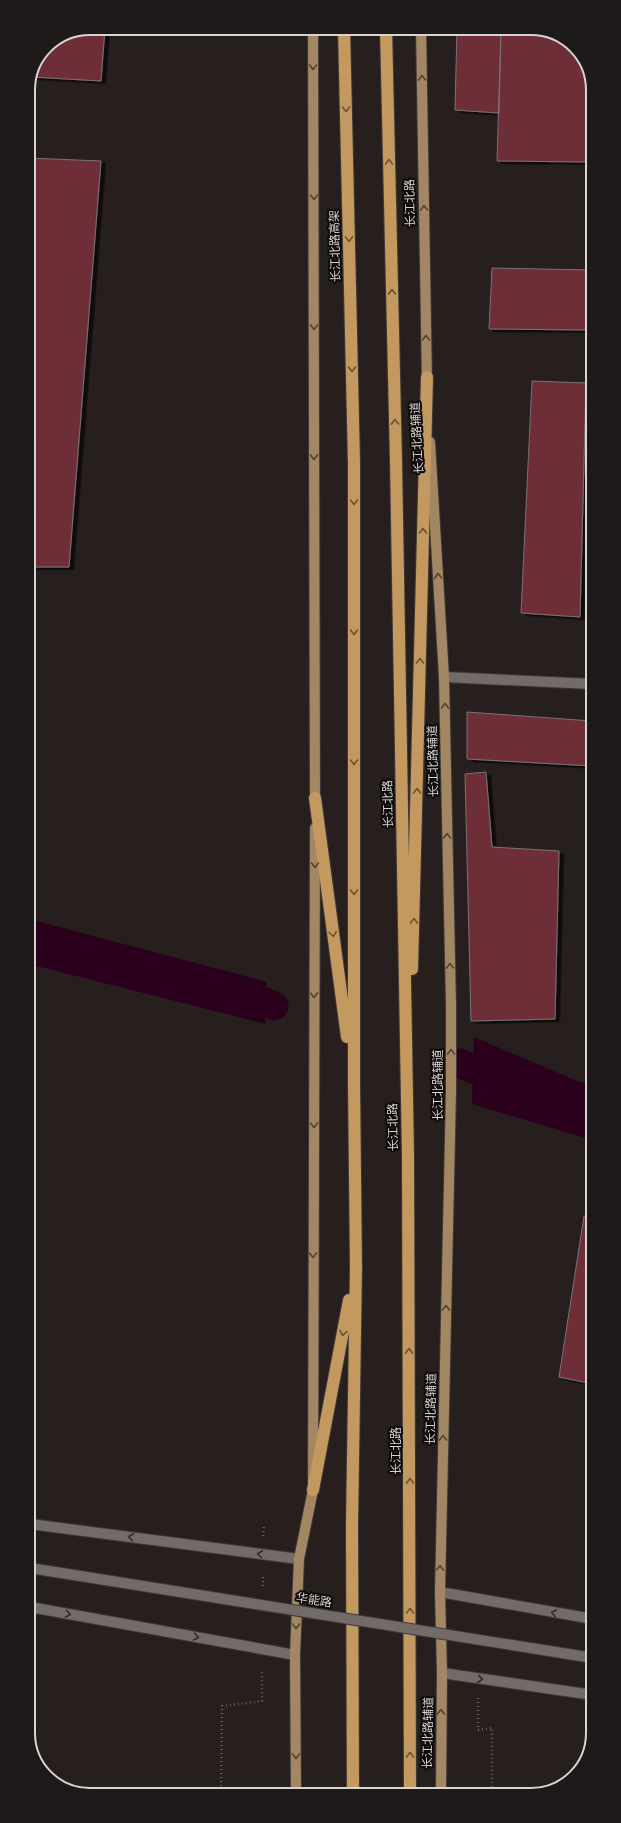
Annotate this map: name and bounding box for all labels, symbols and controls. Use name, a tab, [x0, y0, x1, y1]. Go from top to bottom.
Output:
one-way arrow	[309, 64, 317, 70]
one-way arrow	[418, 75, 426, 81]
one-way arrow	[341, 106, 350, 112]
one-way arrow	[385, 159, 393, 165]
street label: 长江北路	[403, 179, 417, 227]
one-way arrow	[309, 194, 318, 200]
one-way arrow	[420, 205, 428, 211]
street label: 长江北路高架	[327, 210, 343, 282]
one-way arrow	[345, 236, 353, 242]
one-way arrow	[388, 289, 396, 295]
one-way arrow	[310, 324, 318, 330]
one-way arrow	[422, 335, 430, 341]
one-way arrow	[348, 366, 356, 372]
street label: 长江北路辅道	[408, 402, 426, 474]
one-way arrow	[391, 419, 399, 425]
one-way arrow	[310, 454, 318, 460]
one-way arrow	[350, 499, 358, 505]
one-way arrow	[419, 528, 427, 534]
one-way arrow	[434, 573, 443, 579]
one-way arrow	[350, 629, 358, 635]
one-way arrow	[416, 658, 424, 664]
one-way arrow	[440, 703, 449, 709]
street label: 长江北路辅道	[425, 725, 441, 797]
one-way arrow	[350, 759, 358, 765]
street label: 长江北路	[381, 780, 395, 828]
one-way arrow	[413, 788, 421, 794]
one-way arrow	[443, 833, 452, 839]
one-way arrow	[311, 862, 319, 868]
one-way arrow	[350, 889, 358, 895]
one-way arrow	[409, 918, 418, 924]
one-way arrow	[328, 931, 337, 937]
one-way arrow	[446, 963, 454, 969]
one-way arrow	[310, 992, 318, 998]
street label: 长江北路辅道	[431, 1049, 445, 1121]
one-way arrow	[447, 1049, 455, 1055]
street label: 长江北路	[386, 1103, 400, 1151]
one-way arrow	[310, 1122, 318, 1128]
one-way arrow	[309, 1252, 317, 1258]
one-way arrow	[442, 1305, 450, 1311]
one-way arrow	[339, 1330, 347, 1336]
one-way arrow	[405, 1348, 413, 1354]
street label: 长江北路辅道	[423, 1373, 439, 1445]
street label: 长江北路	[389, 1427, 403, 1475]
one-way arrow	[439, 1435, 447, 1441]
one-way arrow	[406, 1478, 414, 1484]
one-way arrow	[128, 1533, 134, 1542]
one-way arrow	[257, 1549, 263, 1558]
one-way arrow	[436, 1565, 444, 1571]
street label: 华能路	[295, 1590, 333, 1610]
one-way arrow	[406, 1608, 414, 1614]
one-way arrow	[65, 1609, 71, 1618]
one-way arrow	[551, 1609, 558, 1617]
one-way arrow	[292, 1623, 300, 1629]
one-way arrow	[193, 1632, 199, 1641]
one-way arrow	[477, 1674, 484, 1683]
street label: 长江北路辅道	[420, 1697, 436, 1769]
one-way arrow	[437, 1709, 446, 1715]
one-way arrow	[406, 1752, 414, 1758]
one-way arrow	[292, 1753, 300, 1759]

